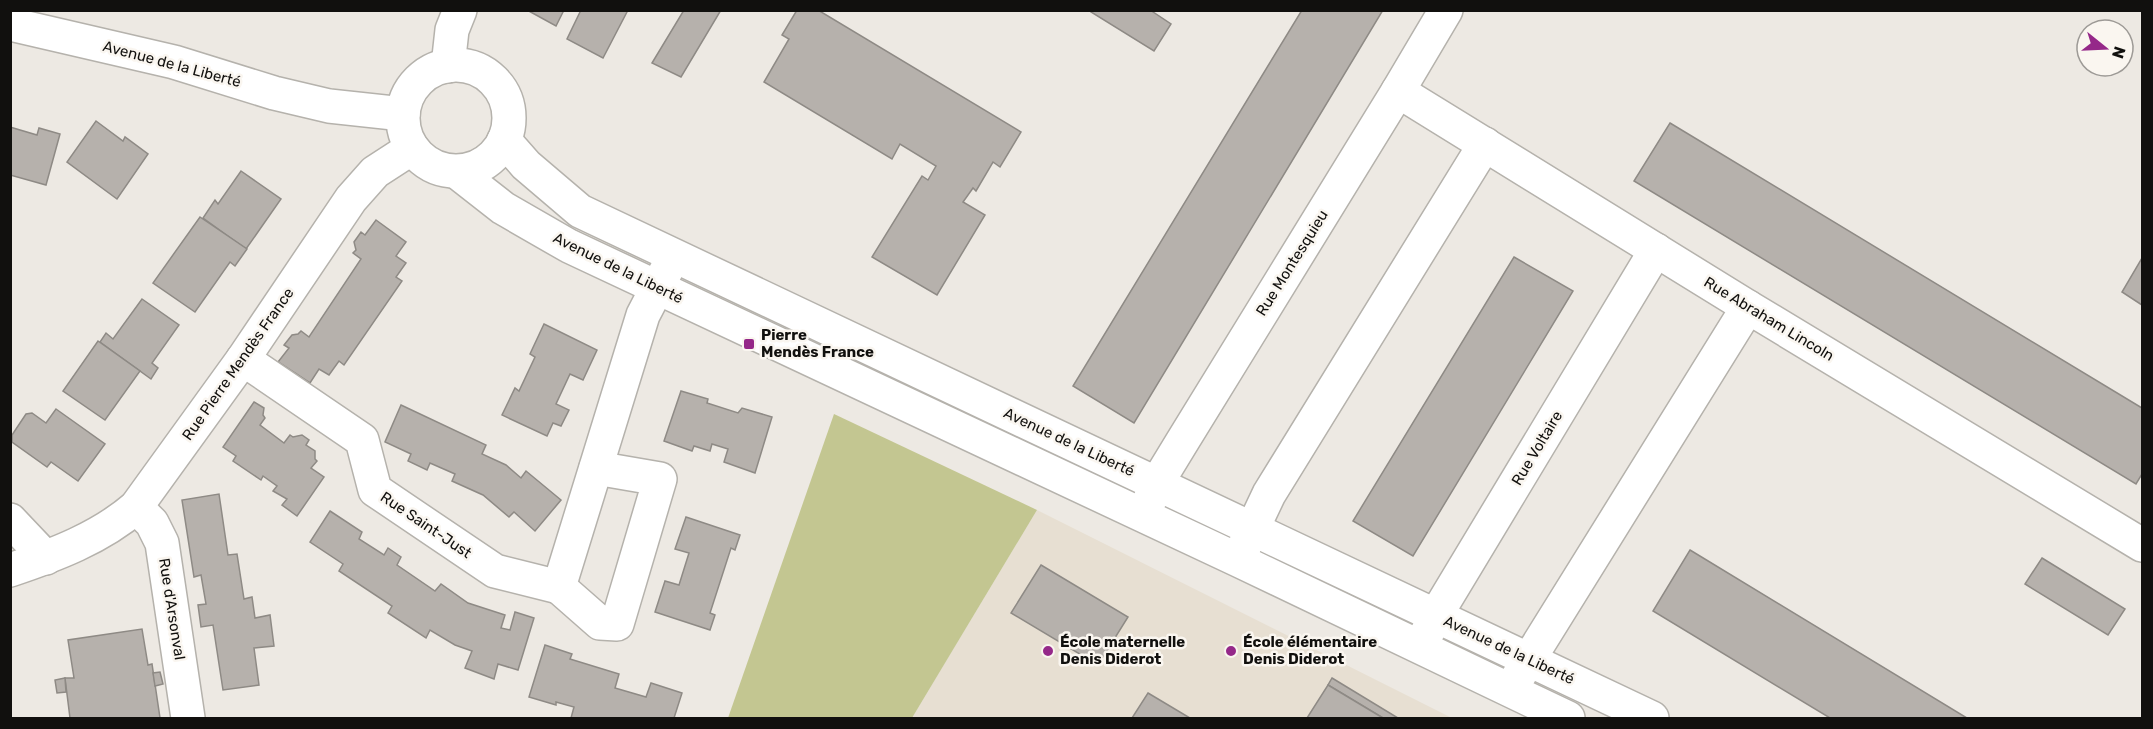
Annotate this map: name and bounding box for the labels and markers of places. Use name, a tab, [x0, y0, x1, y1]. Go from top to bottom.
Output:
place label: Pierre Mendès France	[761, 326, 874, 361]
marker: Pierre Mendès France	[742, 337, 756, 351]
place label: École maternelle Denis Diderot	[1060, 633, 1185, 668]
place label: École élémentaire Denis Diderot	[1243, 633, 1377, 668]
marker: École maternelle Denis Diderot	[1041, 644, 1055, 658]
marker: École élémentaire Denis Diderot	[1224, 644, 1238, 658]

